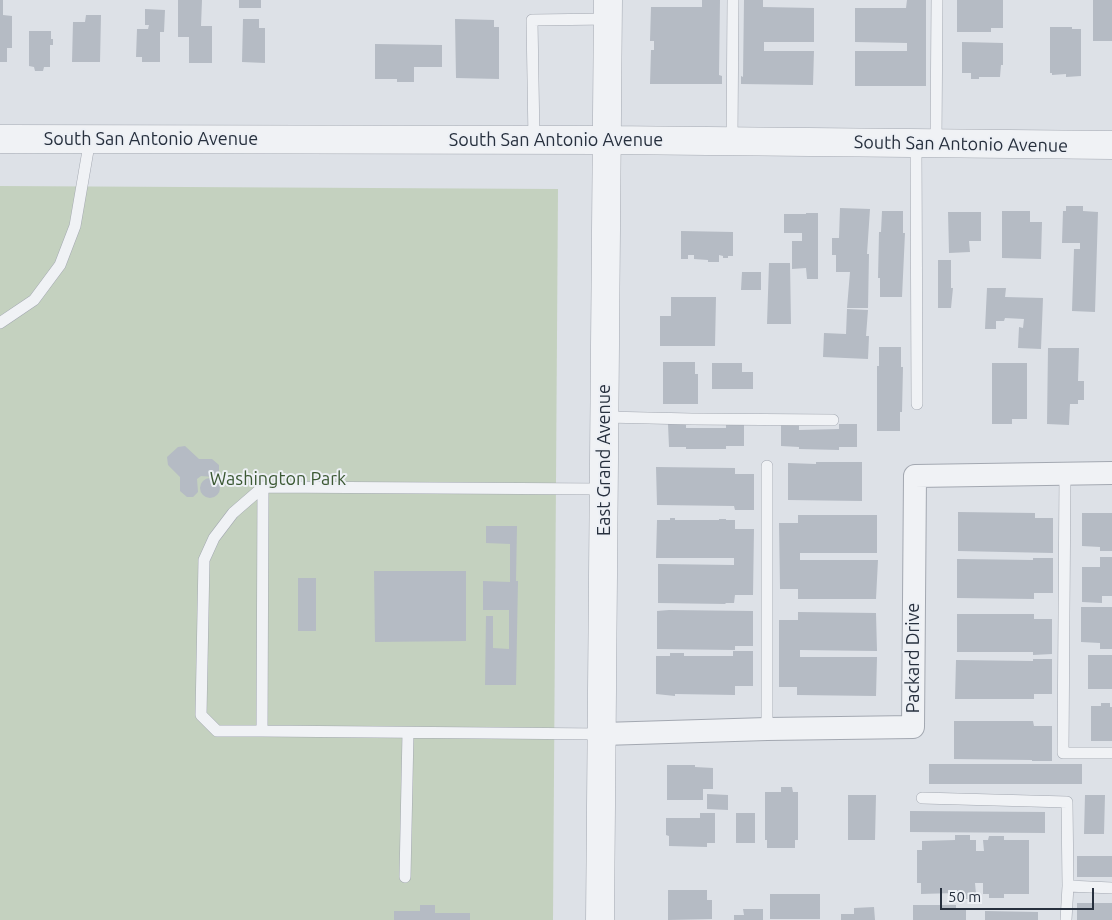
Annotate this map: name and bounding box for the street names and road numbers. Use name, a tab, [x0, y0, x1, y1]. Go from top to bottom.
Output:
street label: South San Antonio Avenue	[44, 128, 258, 150]
street label: South San Antonio Avenue	[449, 129, 663, 151]
street label: South San Antonio Avenue	[854, 131, 1068, 157]
street label: East Grand Avenue	[593, 384, 615, 536]
street label: Packard Drive	[902, 603, 924, 713]

